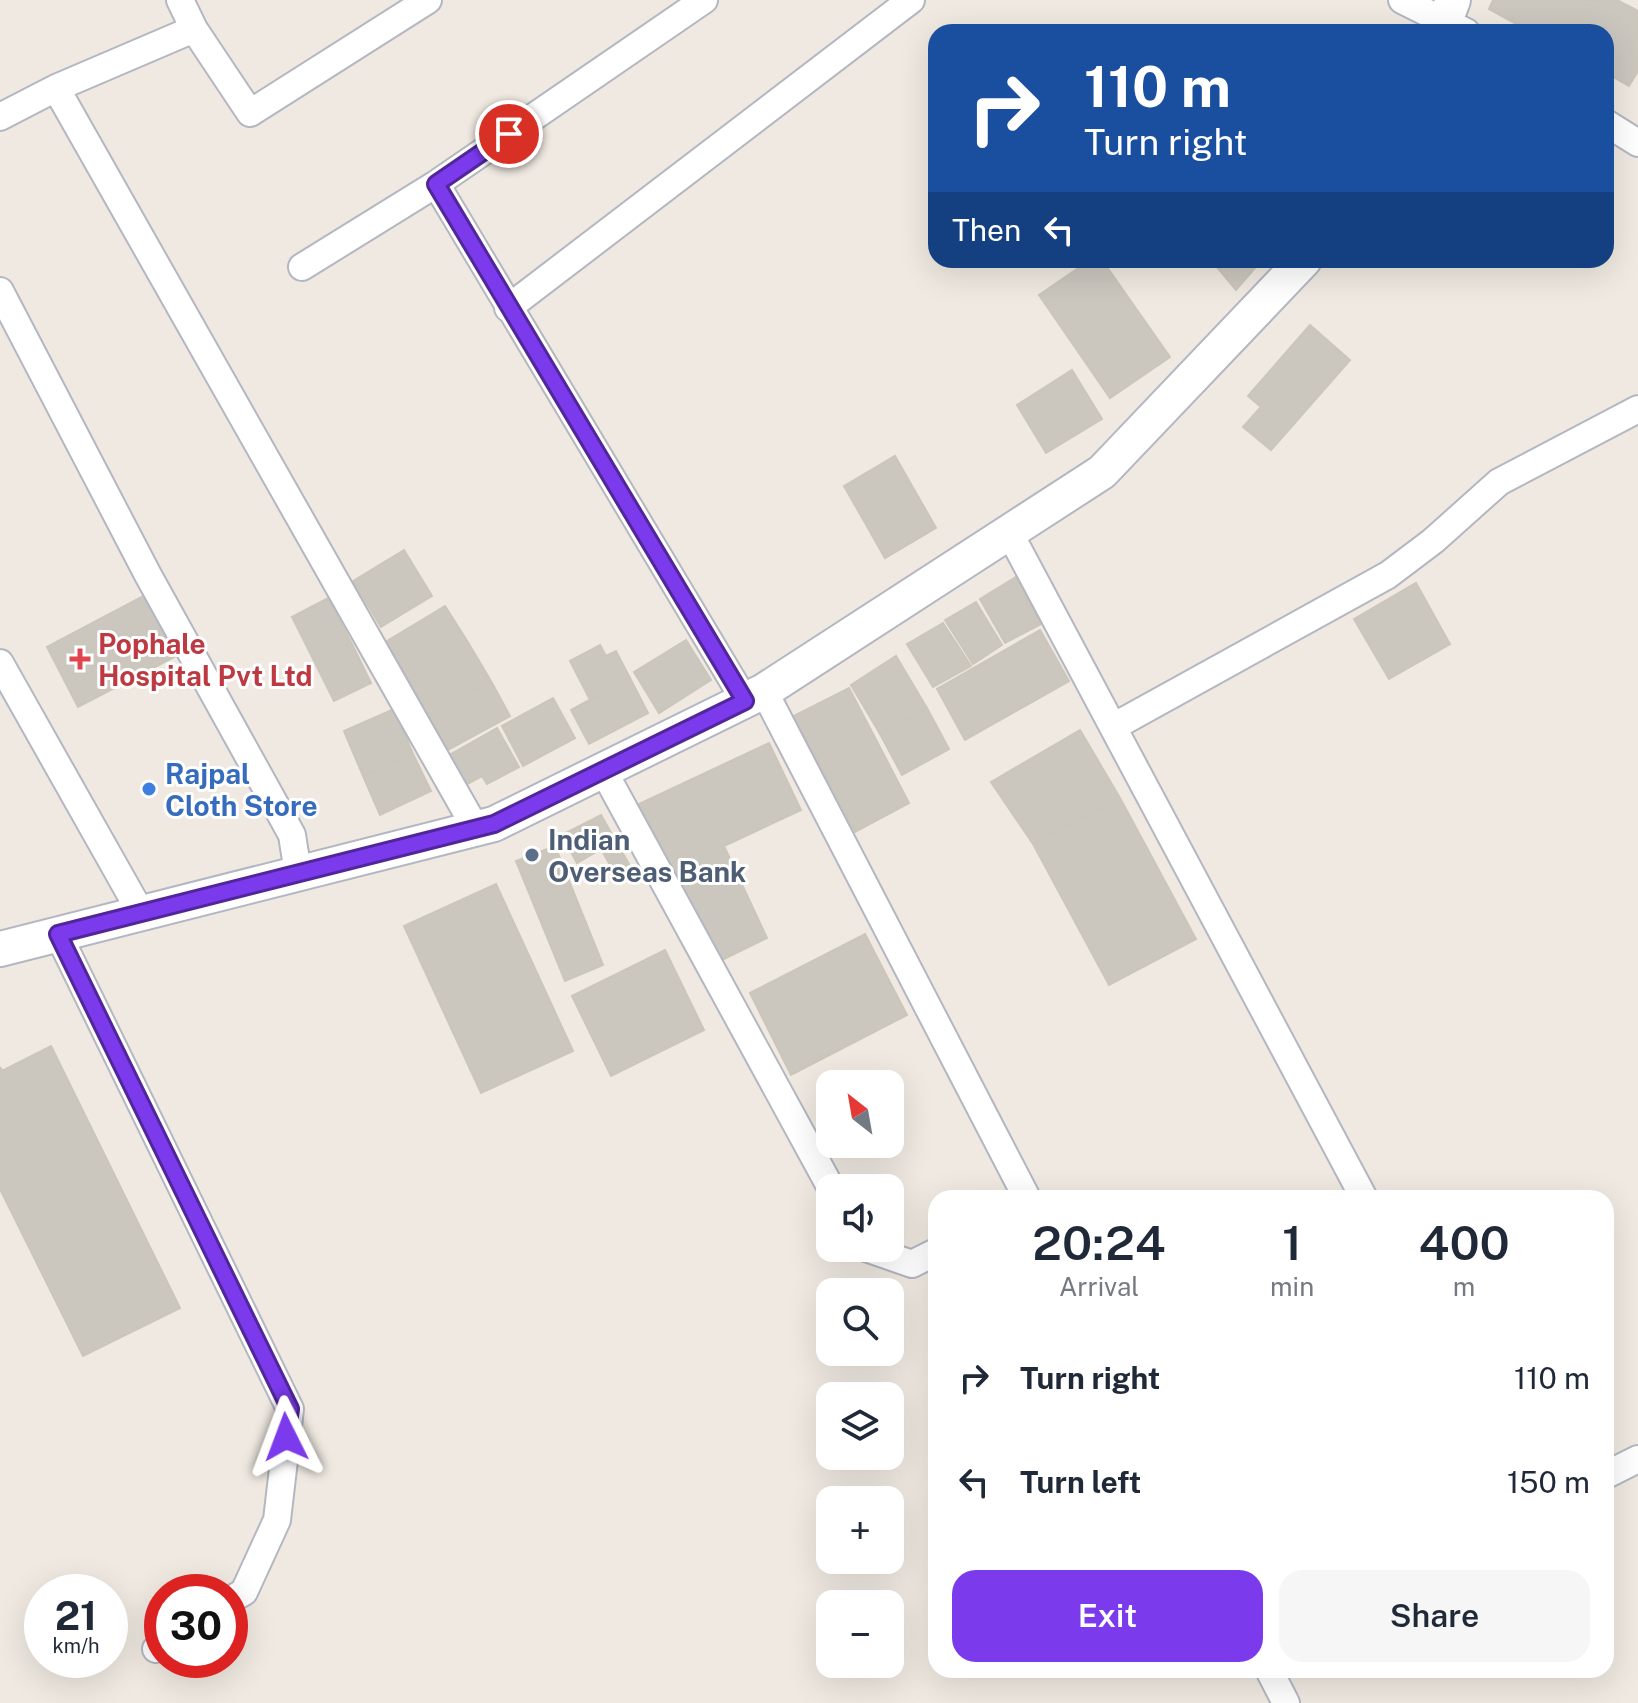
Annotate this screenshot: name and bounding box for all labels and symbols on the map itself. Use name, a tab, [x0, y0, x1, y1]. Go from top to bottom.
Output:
pin	[475, 100, 543, 168]
place label: Pophale Hospital Pvt Ltd	[98, 627, 313, 692]
marker: Pophale Hospital Pvt Ltd	[69, 648, 91, 670]
place label: Rajpal Cloth Store	[165, 757, 318, 822]
marker: Rajpal Cloth Store	[140, 780, 158, 798]
place label: Indian Overseas Bank	[548, 823, 746, 888]
marker: Indian Overseas Bank	[523, 846, 541, 864]
north arrow	[816, 1070, 904, 1158]
position arrow	[244, 1395, 328, 1479]
speed limit sign: 30	[144, 1574, 248, 1678]

